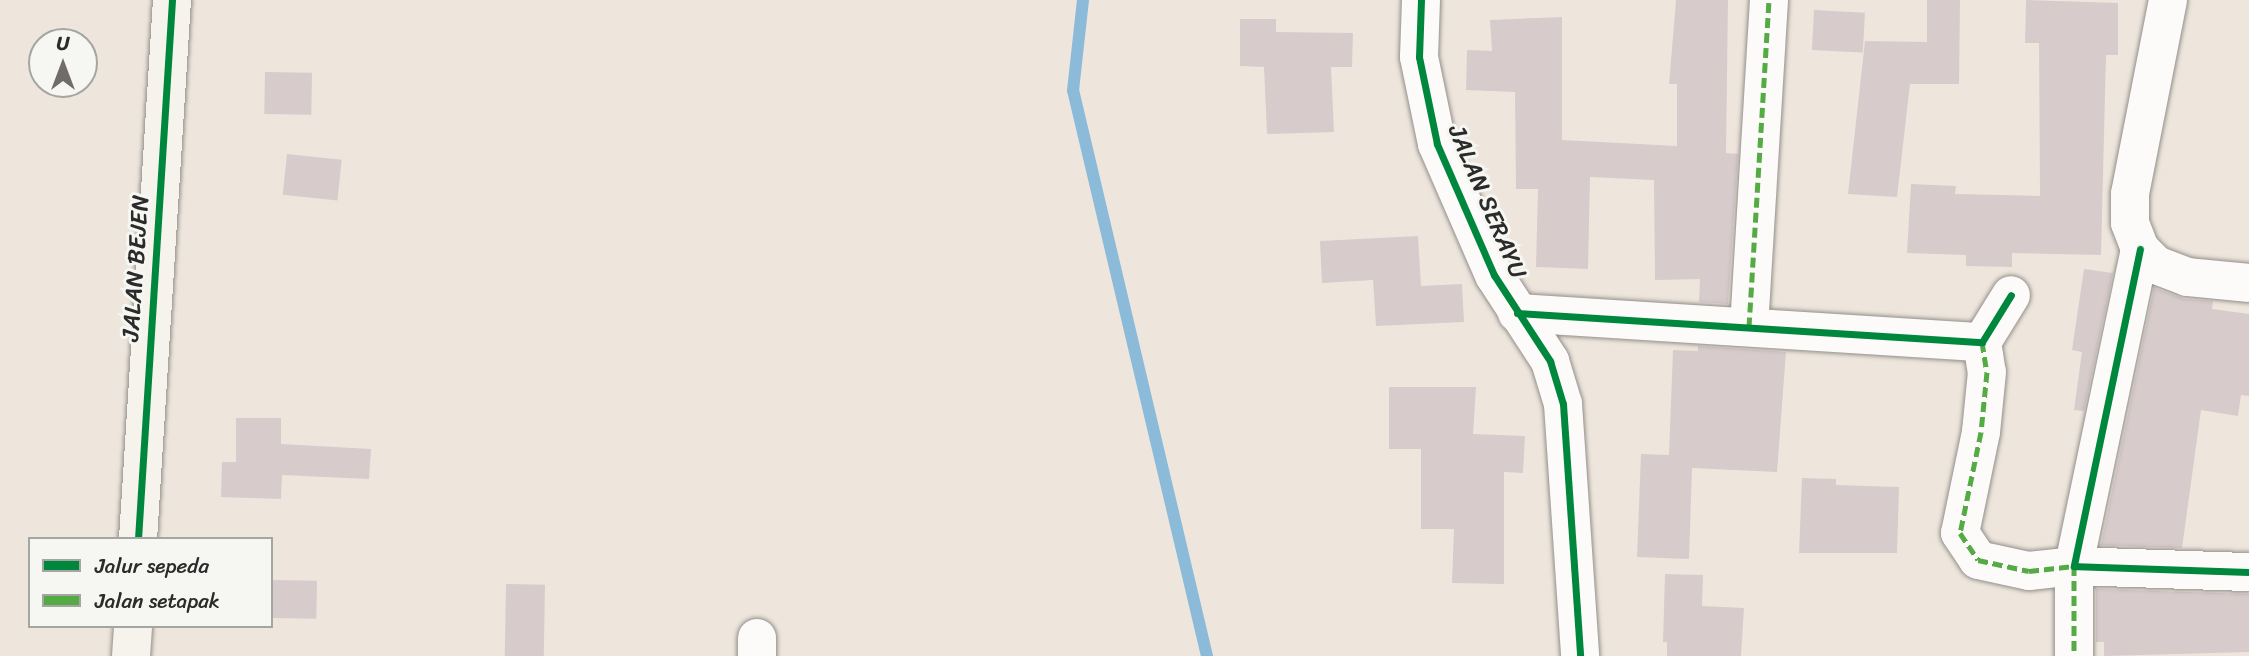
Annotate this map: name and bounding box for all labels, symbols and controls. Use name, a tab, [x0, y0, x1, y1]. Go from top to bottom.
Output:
text: U	[57, 27, 69, 60]
north arrow	[28, 28, 98, 98]
street label: JALAN SERAYU	[1442, 121, 1532, 283]
street label: JALAN BEJEN	[117, 194, 155, 342]
legend	[28, 537, 273, 628]
text: Jalur sepeda	[95, 547, 209, 585]
text: Jalan setapak	[95, 582, 220, 620]

